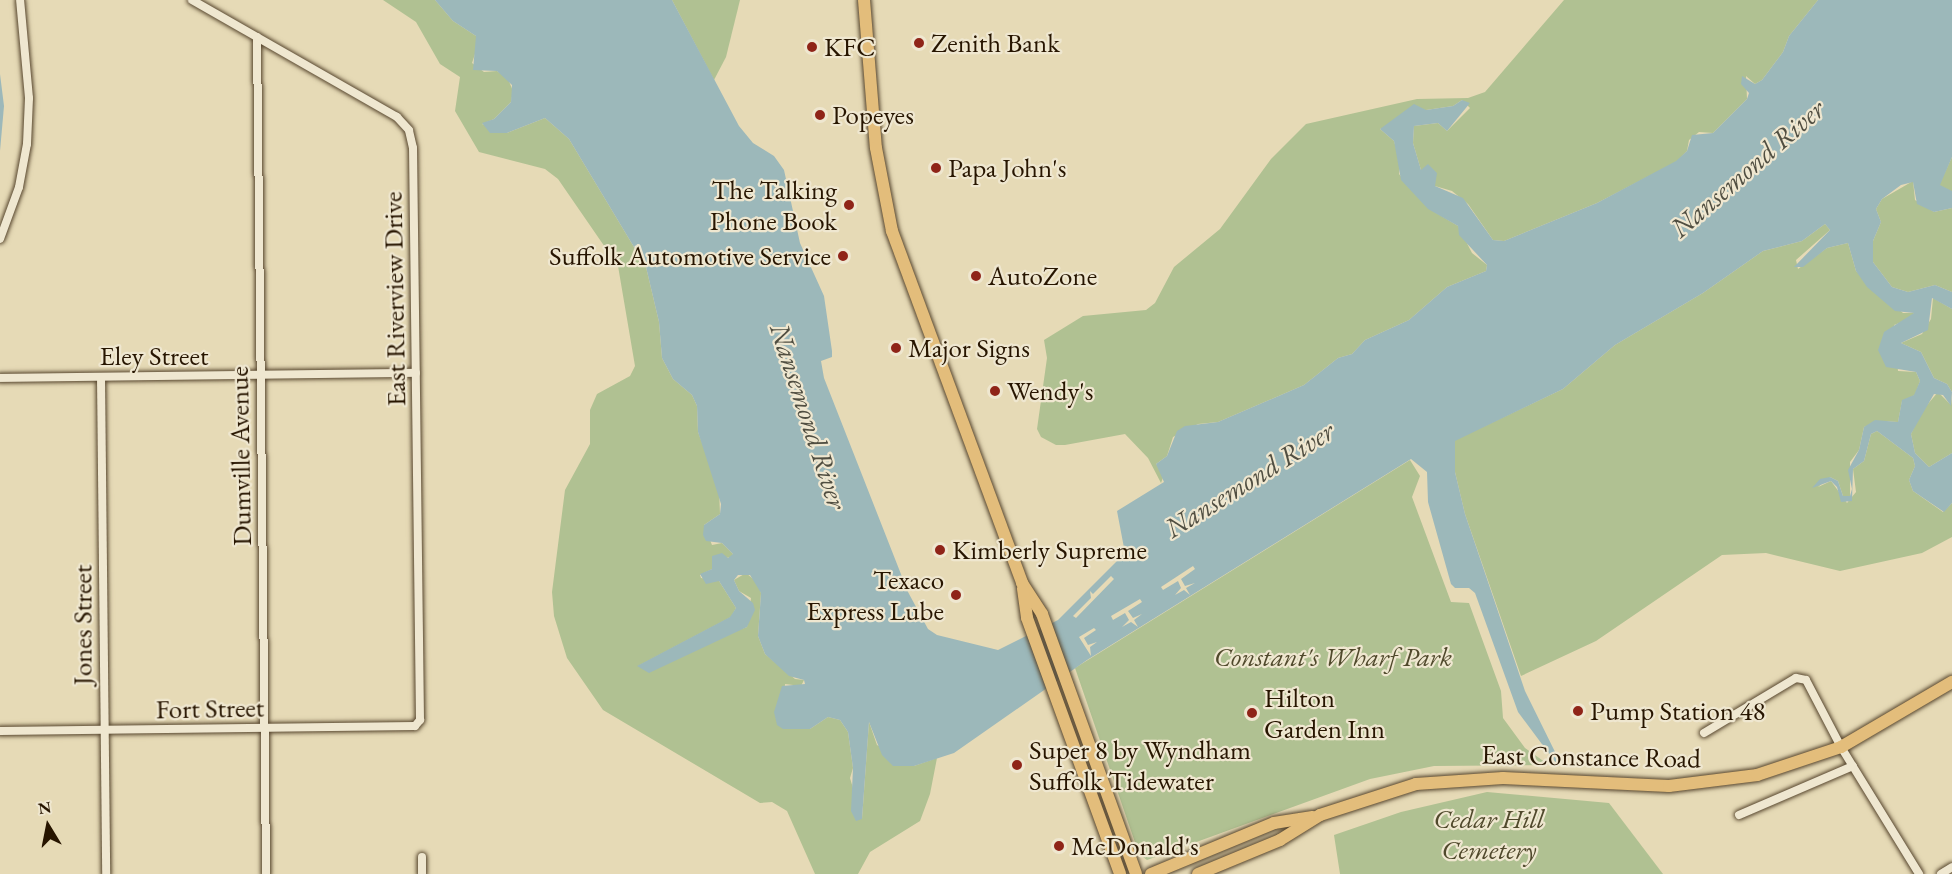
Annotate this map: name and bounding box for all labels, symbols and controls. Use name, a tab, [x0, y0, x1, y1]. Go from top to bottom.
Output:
place label: Zenith Bank	[931, 27, 1060, 59]
place label: KFC	[824, 31, 875, 63]
marker: Zenith Bank	[912, 36, 926, 50]
marker: KFC	[805, 40, 819, 54]
water label: Nansemond River	[1663, 92, 1831, 244]
place label: Popeyes	[832, 99, 914, 131]
marker: Popeyes	[813, 108, 827, 122]
place label: Papa John's	[948, 152, 1066, 184]
marker: Papa John's	[929, 161, 943, 175]
place label: The Talking Phone Book	[710, 173, 837, 236]
street label: East Riverview Drive	[376, 191, 412, 407]
marker: The Talking Phone Book	[842, 198, 856, 212]
place label: Suffolk Automotive Service	[549, 240, 831, 272]
marker: Suffolk Automotive Service	[836, 249, 850, 263]
place label: AutoZone	[988, 260, 1097, 292]
marker: AutoZone	[969, 269, 983, 283]
water label: Nansemond River	[763, 319, 855, 513]
place label: Major Signs	[908, 332, 1030, 364]
street label: Eley Street	[100, 340, 208, 372]
marker: Major Signs	[889, 341, 903, 355]
street label: Dumville Avenue	[222, 366, 258, 546]
place label: Wendy's	[1007, 375, 1093, 407]
marker: Wendy's	[988, 384, 1002, 398]
water label: Nansemond River	[1158, 413, 1340, 545]
place label: Kimberly Supreme	[952, 534, 1147, 566]
marker: Kimberly Supreme	[933, 543, 947, 557]
place label: Texaco Express Lube	[806, 563, 944, 626]
street label: Jones Street	[66, 565, 98, 685]
marker: Texaco Express Lube	[949, 588, 963, 602]
park label: Constant's Wharf Park	[1214, 641, 1452, 673]
place label: Hilton Garden Inn	[1264, 681, 1385, 744]
street label: Fort Street	[155, 691, 265, 725]
place label: Pump Station 48	[1590, 695, 1765, 727]
marker: Pump Station 48	[1571, 704, 1585, 718]
marker: Hilton Garden Inn	[1245, 706, 1259, 720]
place label: Super 8 by Wyndham Suffolk Tidewater	[1029, 733, 1251, 796]
street label: East Constance Road	[1481, 738, 1701, 774]
marker: Super 8 by Wyndham Suffolk Tidewater	[1010, 758, 1024, 772]
north arrow	[18, 796, 78, 856]
text: N	[37, 796, 53, 819]
park label: Cedar Hill Cemetery	[1433, 802, 1545, 865]
place label: McDonald's	[1071, 830, 1199, 862]
marker: McDonald's	[1052, 839, 1066, 853]

